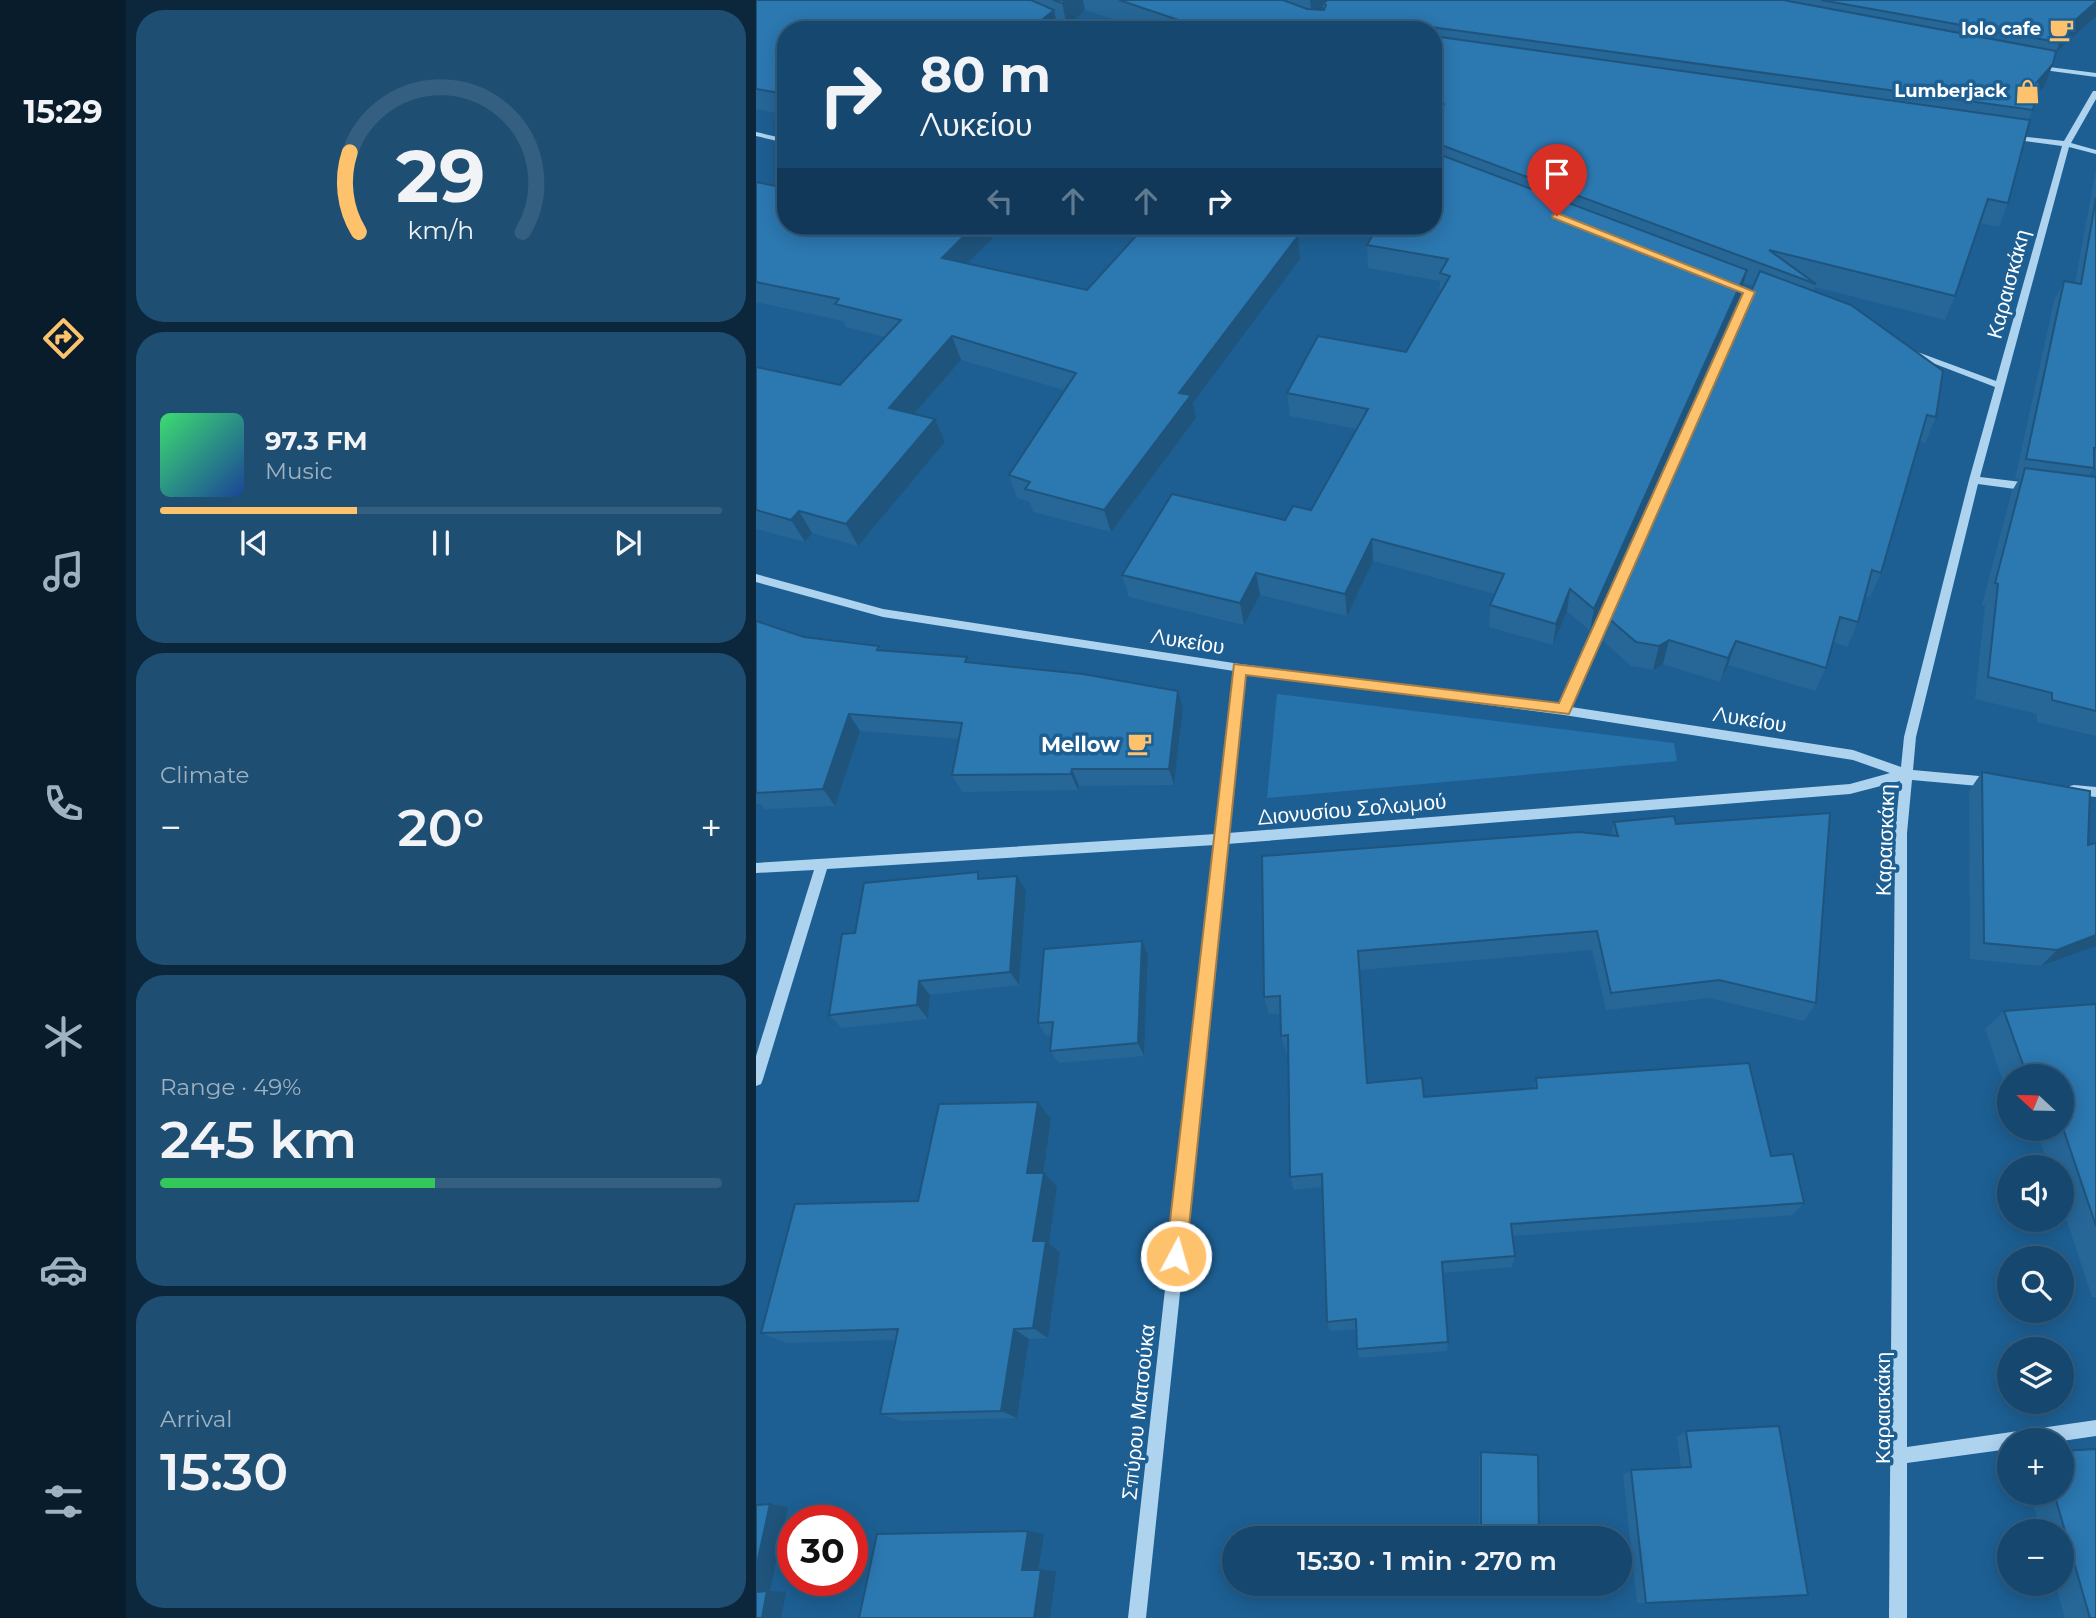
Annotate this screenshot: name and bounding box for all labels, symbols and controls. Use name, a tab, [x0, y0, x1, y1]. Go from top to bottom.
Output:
cafe icon: Iolo cafe	[2047, 15, 2075, 43]
place label: Iolo cafe	[1961, 18, 2041, 40]
text: 80 m	[920, 45, 1051, 104]
icon: right	[805, 49, 896, 140]
shop icon: Lumberjack	[2013, 77, 2041, 105]
place label: Lumberjack	[1894, 80, 2007, 102]
text: 15:29	[23, 92, 103, 131]
text: Λυκείου	[920, 105, 1033, 144]
text: 29	[396, 132, 486, 220]
pin	[1527, 144, 1587, 216]
icon: arrive	[1538, 155, 1576, 193]
icon: left	[981, 182, 1019, 220]
icon: ahead	[1054, 182, 1092, 220]
icon: ahead	[1127, 182, 1165, 220]
icon: right	[1200, 182, 1238, 220]
text: km/h	[408, 215, 474, 245]
street label: Καραισκάκη	[1981, 227, 2035, 341]
icon: directions	[39, 314, 88, 363]
text: 97.3 FM	[265, 425, 368, 457]
text: Music	[265, 457, 333, 485]
icon: previous	[235, 524, 273, 562]
icon: pause	[422, 524, 460, 562]
icon: next	[609, 524, 647, 562]
icon: music	[39, 547, 88, 596]
street label: Λυκείου	[1150, 623, 1226, 659]
street label: Λυκείου	[1712, 701, 1788, 737]
cafe icon: Mellow	[1126, 730, 1154, 758]
place label: Mellow	[1041, 732, 1120, 757]
text: Climate	[160, 761, 249, 789]
icon: phone	[39, 779, 88, 828]
street label: Καραισκάκη	[1871, 784, 1899, 896]
street label: Διονυσίου Σολωμού	[1257, 788, 1447, 830]
text: 20°	[397, 796, 485, 859]
text: −	[160, 804, 182, 851]
text: +	[700, 804, 722, 851]
icon: climate	[39, 1012, 88, 1061]
north arrow	[1997, 1064, 2074, 1141]
map controls	[1997, 1064, 2074, 1596]
text: Range · 49%	[160, 1073, 301, 1101]
text: 245 km	[160, 1108, 357, 1171]
button: sound	[1997, 1155, 2074, 1232]
position arrow	[1139, 1219, 1213, 1293]
icon: car	[39, 1245, 88, 1294]
button: search	[1997, 1246, 2074, 1323]
street label: Σπύρου Ματσούκα	[1116, 1323, 1160, 1501]
button: layers	[1997, 1337, 2074, 1414]
street label: Καραισκάκη	[1870, 1352, 1895, 1464]
text: Arrival	[160, 1405, 233, 1433]
button: +	[1997, 1428, 2074, 1505]
text: 15:30	[160, 1440, 288, 1503]
icon: filters	[39, 1477, 88, 1526]
speed limit sign: 30	[777, 1505, 868, 1596]
button: −	[1997, 1519, 2074, 1596]
text: 15:30 · 1 min · 270 m	[1297, 1545, 1557, 1577]

